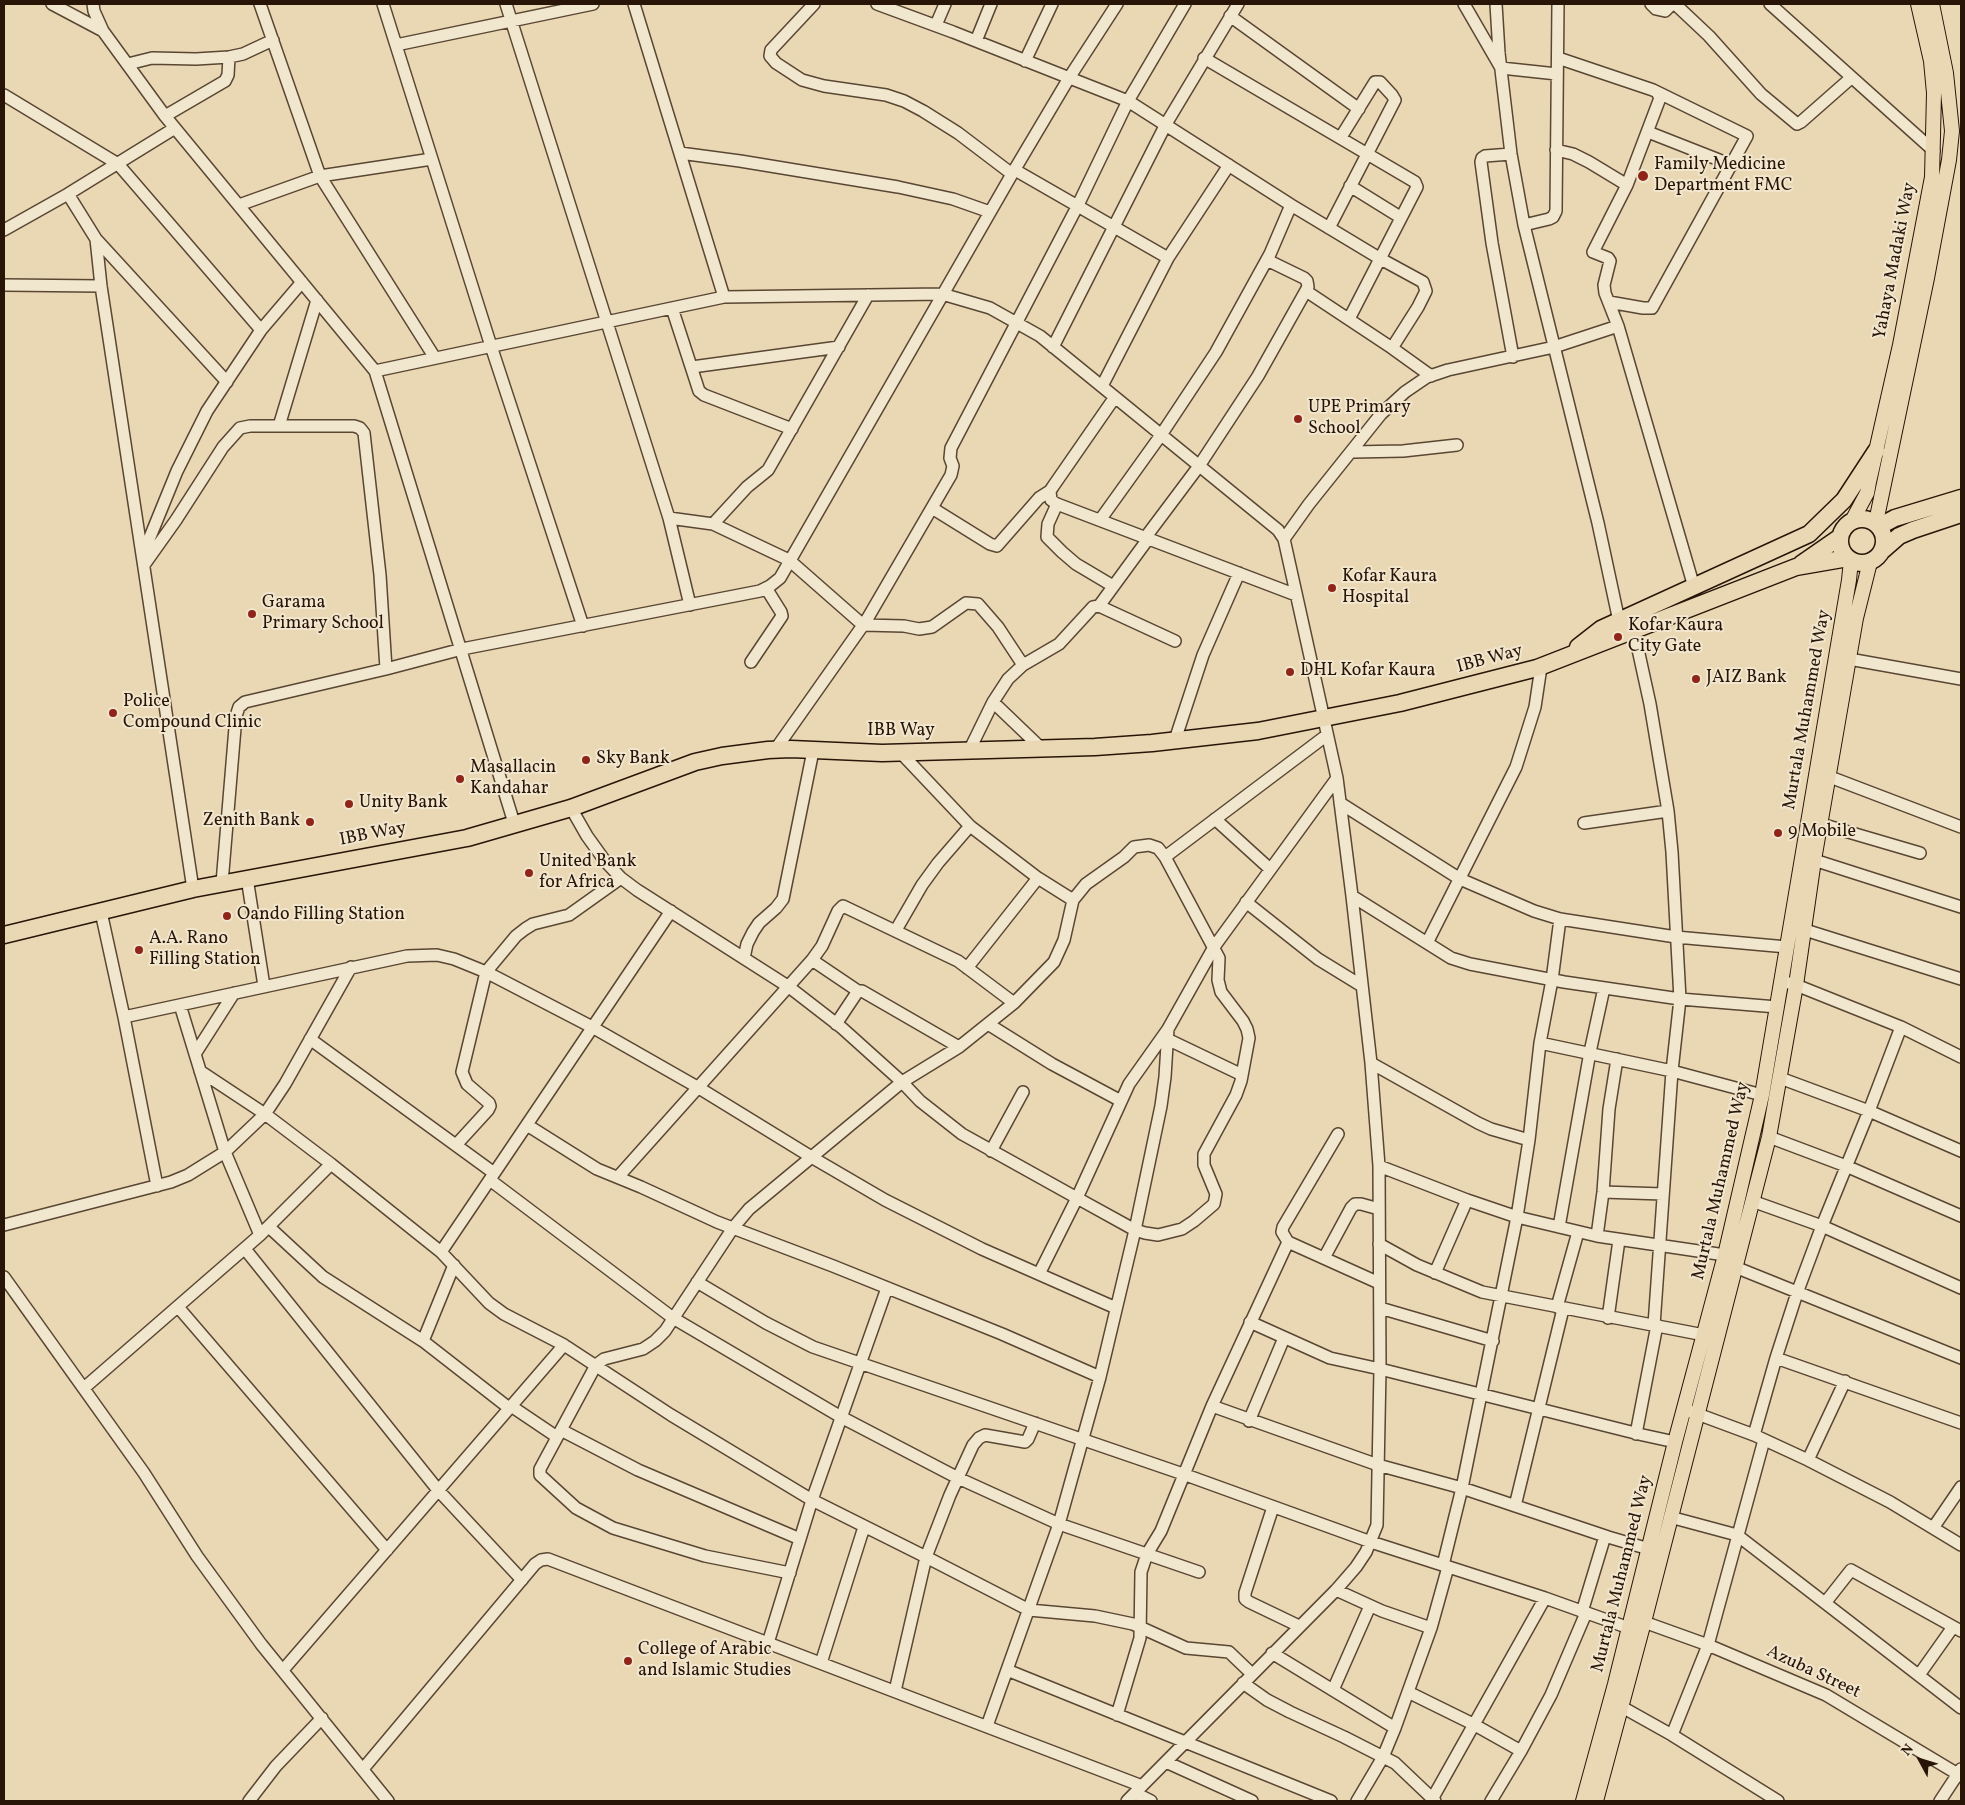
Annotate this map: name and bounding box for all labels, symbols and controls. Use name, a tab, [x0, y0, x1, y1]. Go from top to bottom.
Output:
place label: Family Medicine Department FMC	[1654, 155, 1793, 198]
marker: Family Medicine Department FMC	[1636, 169, 1650, 183]
street label: Yahaya Madaki Way	[1870, 181, 1922, 341]
place label: UPE Primary School	[1308, 398, 1411, 440]
marker: UPE Primary School	[1292, 413, 1304, 425]
place label: Kofar Kaura Hospital	[1342, 567, 1437, 610]
marker: Kofar Kaura Hospital	[1326, 582, 1338, 594]
place label: Garama Primary School	[262, 593, 384, 636]
marker: Garama Primary School	[246, 608, 258, 620]
street label: Murtala Muhammed Way	[1780, 608, 1836, 812]
place label: Kofar Kaura City Gate	[1628, 616, 1723, 659]
marker: Kofar Kaura City Gate	[1612, 631, 1624, 643]
street label: IBB Way	[1455, 641, 1525, 679]
place label: DHL Kofar Kaura	[1300, 661, 1436, 683]
marker: DHL Kofar Kaura	[1284, 666, 1296, 678]
place label: JAIZ Bank	[1706, 668, 1787, 690]
marker: JAIZ Bank	[1690, 673, 1702, 685]
place label: Police Compound Clinic	[123, 692, 262, 734]
marker: Police Compound Clinic	[107, 707, 119, 719]
street label: IBB Way	[867, 721, 935, 743]
place label: Sky Bank	[596, 749, 670, 771]
marker: Sky Bank	[580, 754, 592, 766]
place label: Masallacin Kandahar	[470, 758, 556, 801]
marker: Masallacin Kandahar	[454, 773, 466, 785]
place label: Unity Bank	[359, 793, 448, 815]
marker: Unity Bank	[343, 798, 355, 810]
place label: Zenith Bank	[203, 811, 300, 833]
marker: Zenith Bank	[304, 816, 316, 828]
street label: IBB Way	[338, 818, 408, 852]
place label: 9 Mobile	[1788, 822, 1856, 844]
marker: 9 Mobile	[1772, 827, 1784, 839]
place label: United Bank for Africa	[539, 852, 636, 894]
marker: United Bank for Africa	[523, 867, 535, 879]
place label: Oando Filling Station	[237, 905, 405, 927]
marker: Oando Filling Station	[221, 910, 233, 922]
place label: A.A. Rano Filling Station	[149, 929, 261, 972]
marker: A.A. Rano Filling Station	[133, 944, 145, 956]
street label: Murtala Muhammed Way	[1689, 1080, 1755, 1282]
street label: Murtala Muhammed Way	[1588, 1473, 1658, 1675]
place label: College of Arabic and Islamic Studies	[638, 1640, 791, 1682]
street label: Azuba Street	[1762, 1642, 1864, 1704]
marker: College of Arabic and Islamic Studies	[622, 1655, 634, 1667]
north arrow	[1895, 1735, 1945, 1785]
text: N	[1897, 1740, 1919, 1760]

